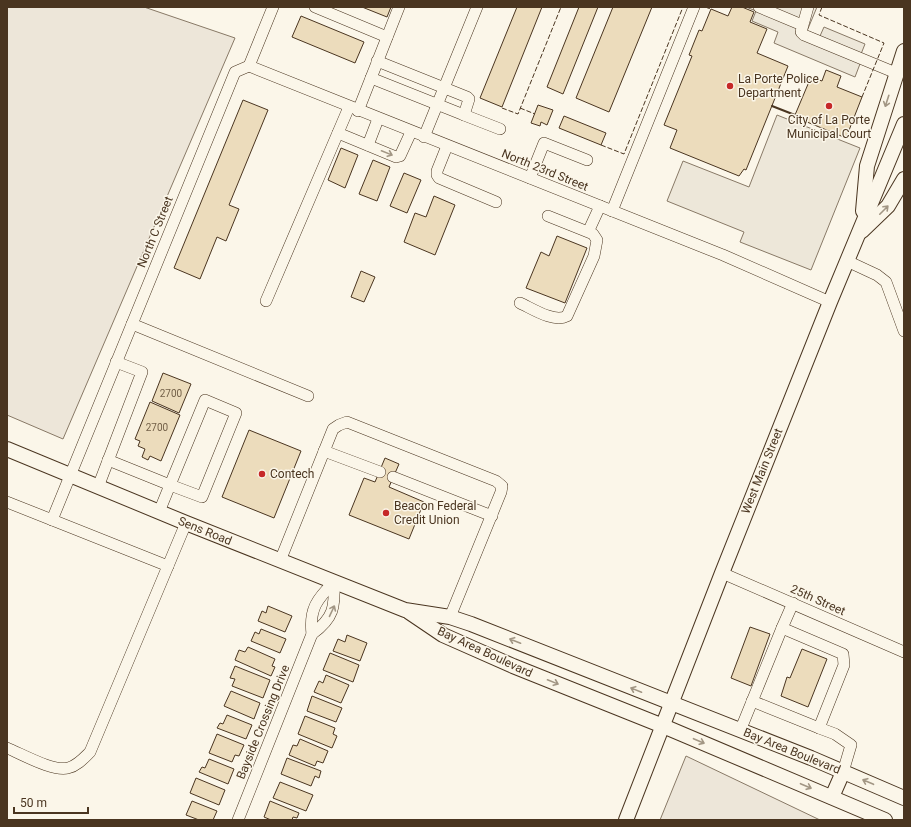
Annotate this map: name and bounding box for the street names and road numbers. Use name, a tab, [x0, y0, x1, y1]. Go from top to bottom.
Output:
street label: North 23rd Street	[500, 146, 590, 194]
street label: North C Street	[134, 194, 176, 270]
street label: West Main Street	[738, 426, 786, 516]
street label: Sens Road	[176, 514, 234, 548]
street label: 25th Street	[788, 582, 848, 618]
street label: Bay Area Boulevard	[435, 624, 535, 680]
street label: Bayside Crossing Drive	[234, 663, 292, 781]
street label: Bay Area Boulevard	[741, 725, 843, 777]

